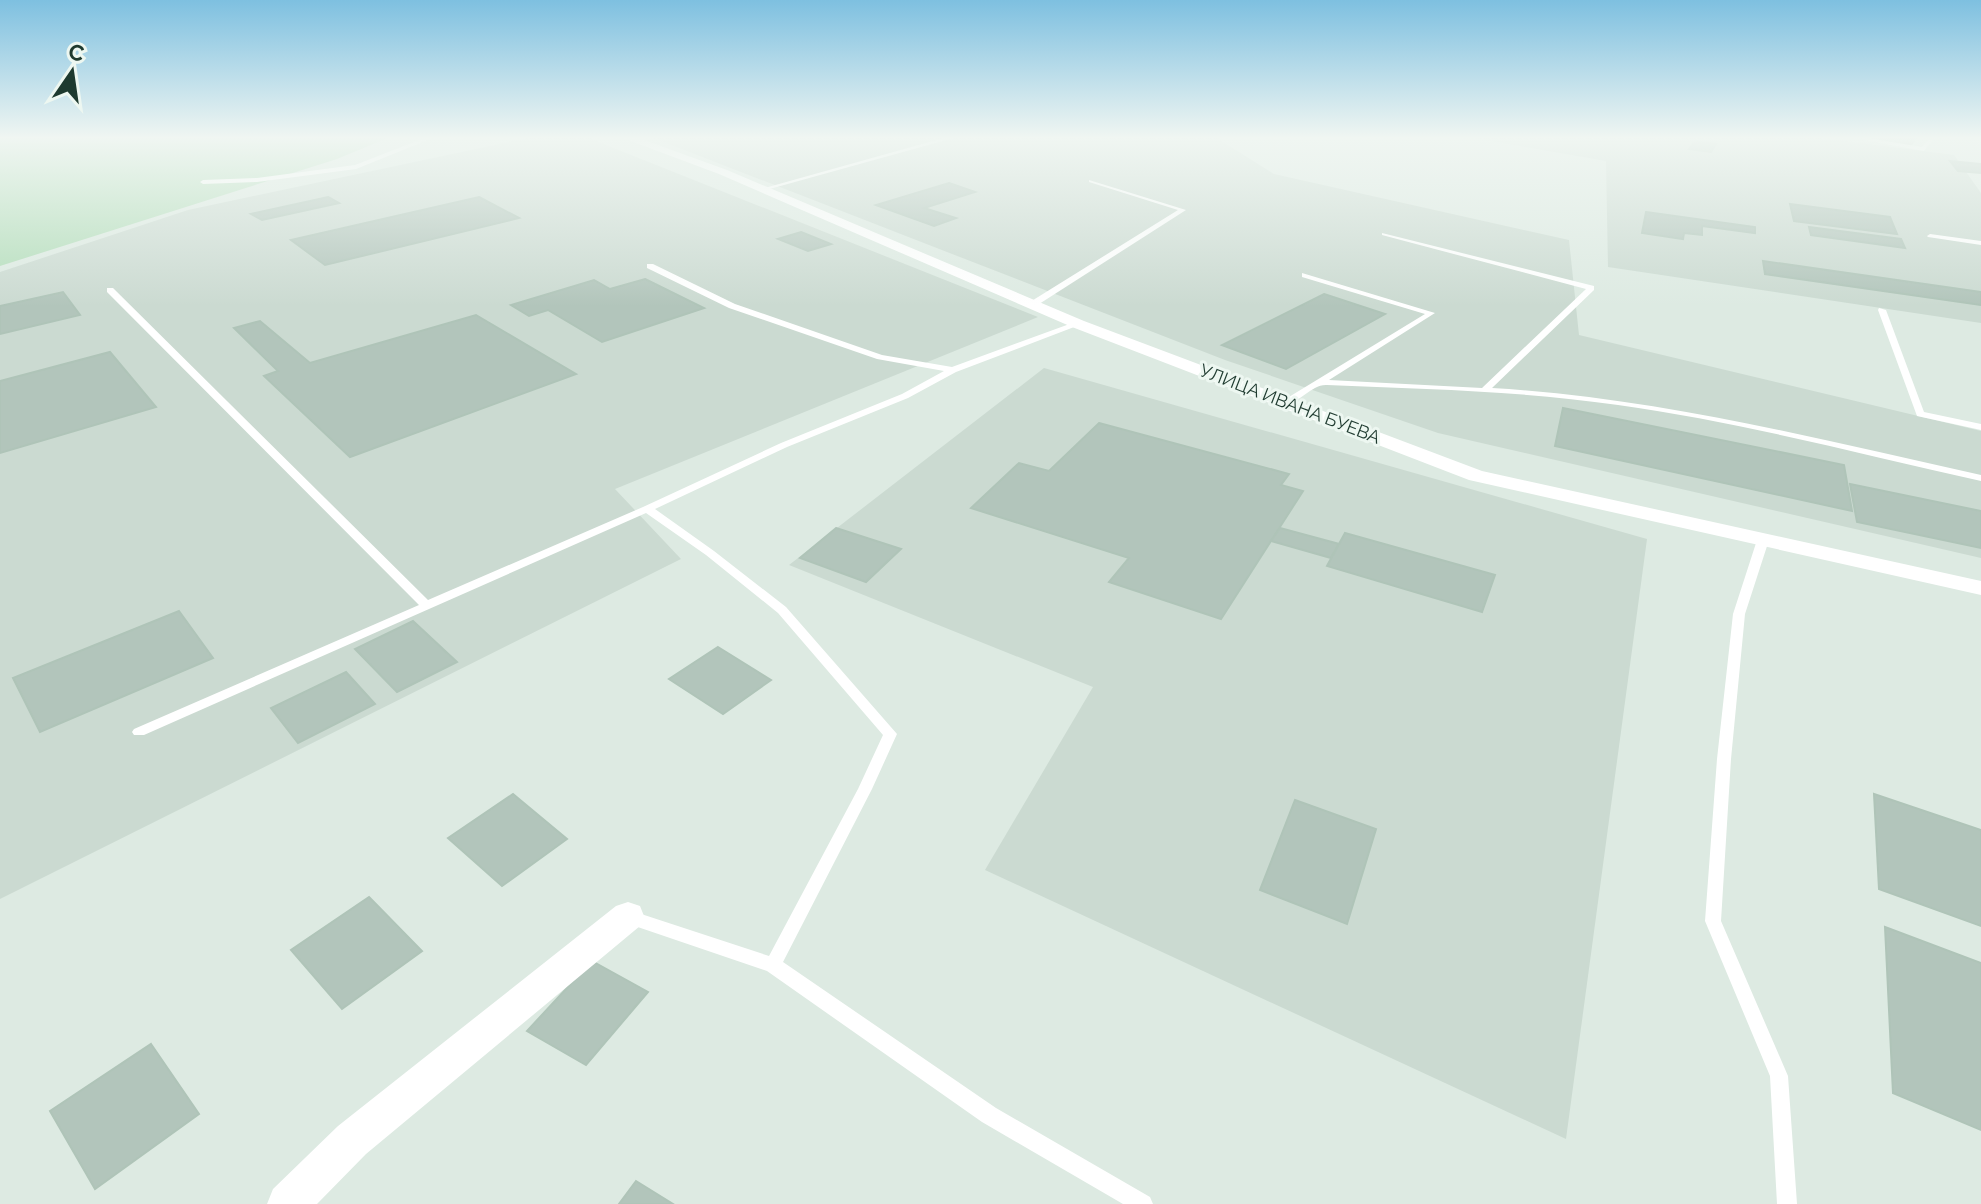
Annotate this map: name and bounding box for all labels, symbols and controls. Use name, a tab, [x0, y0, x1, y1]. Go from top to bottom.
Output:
north arrow	[32, 32, 112, 112]
text: С	[66, 38, 87, 67]
street label: УЛИЦА ИВАНА БУЕВА	[1197, 359, 1384, 448]

